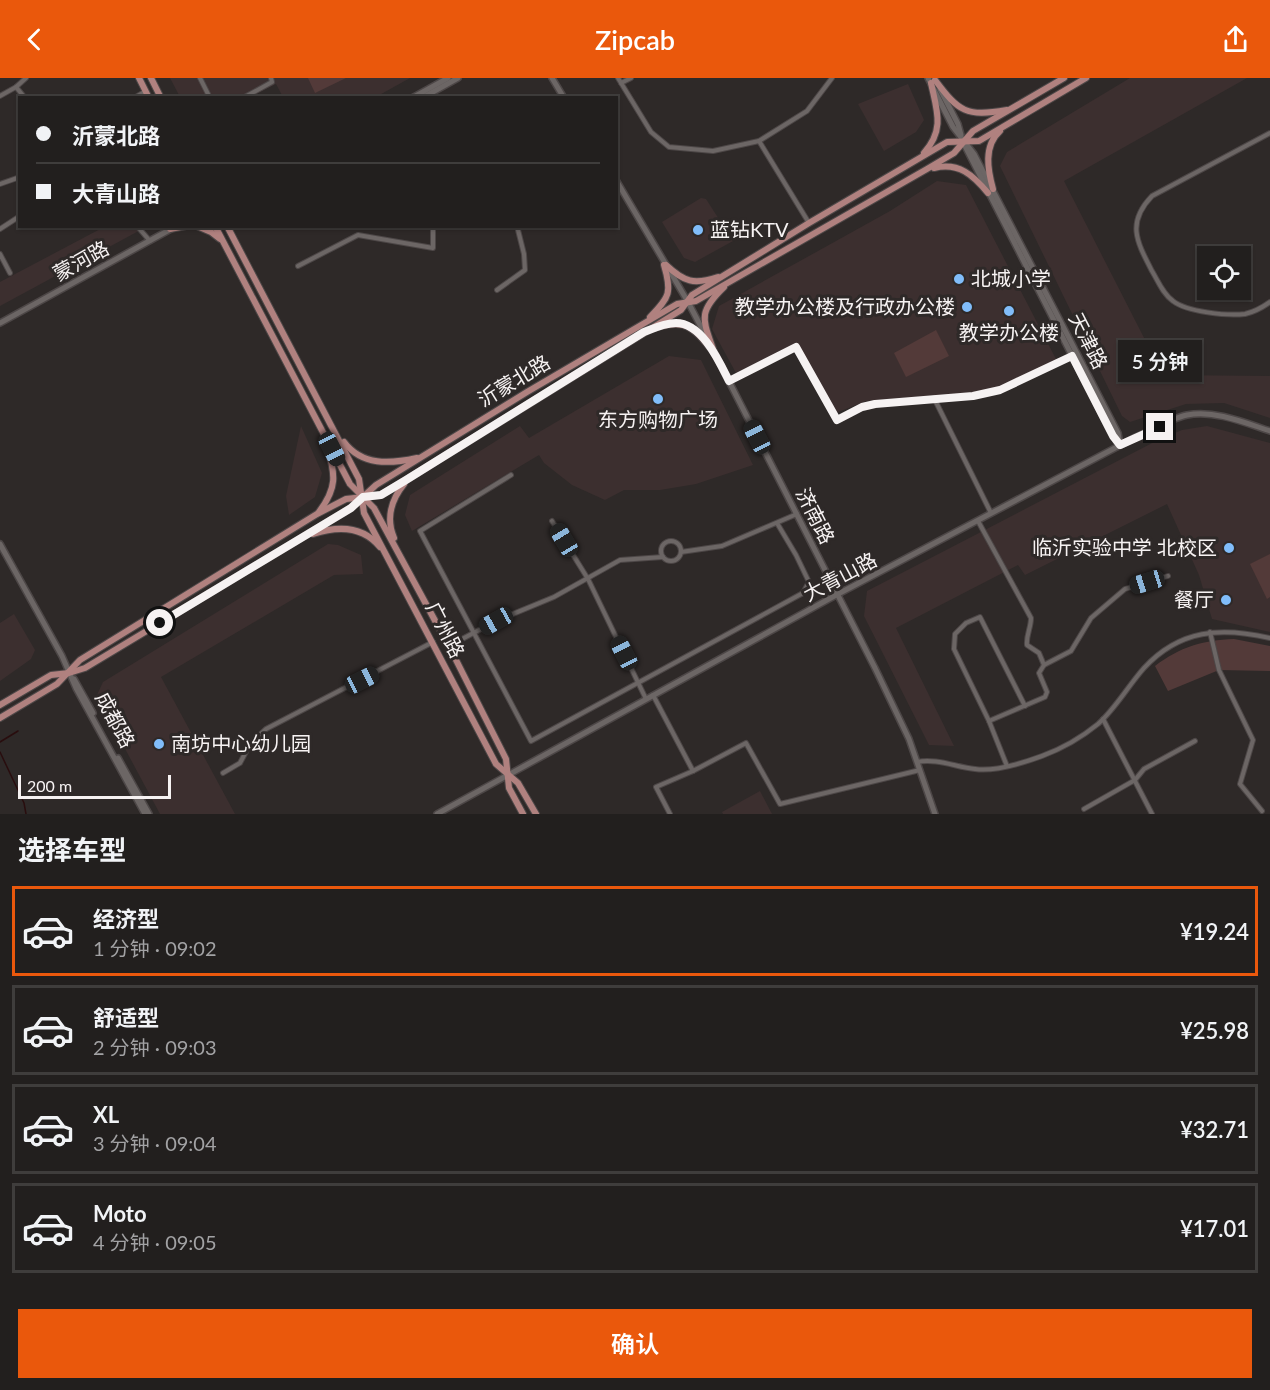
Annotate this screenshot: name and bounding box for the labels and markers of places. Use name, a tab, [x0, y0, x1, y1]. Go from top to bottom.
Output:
place label: 蓝钻KTV	[710, 217, 789, 241]
marker: 蓝钻KTV	[691, 223, 705, 237]
place label: 北城小学	[971, 266, 1051, 290]
marker: 北城小学	[952, 272, 966, 286]
place label: 教学办公楼及行政办公楼	[735, 294, 955, 318]
marker: 教学办公楼及行政办公楼	[960, 300, 974, 314]
marker: 教学办公楼	[1002, 304, 1016, 318]
place label: 教学办公楼	[959, 320, 1059, 344]
marker: 东方购物广场	[651, 392, 665, 406]
place label: 东方购物广场	[598, 407, 718, 431]
place label: 临沂实验中学 北校区	[1032, 535, 1217, 559]
marker: 临沂实验中学 北校区	[1222, 541, 1236, 555]
place label: 餐厅	[1174, 587, 1214, 611]
marker: 餐厅	[1219, 593, 1233, 607]
place label: 南坊中心幼儿园	[171, 731, 311, 755]
marker: 南坊中心幼儿园	[152, 737, 166, 751]

